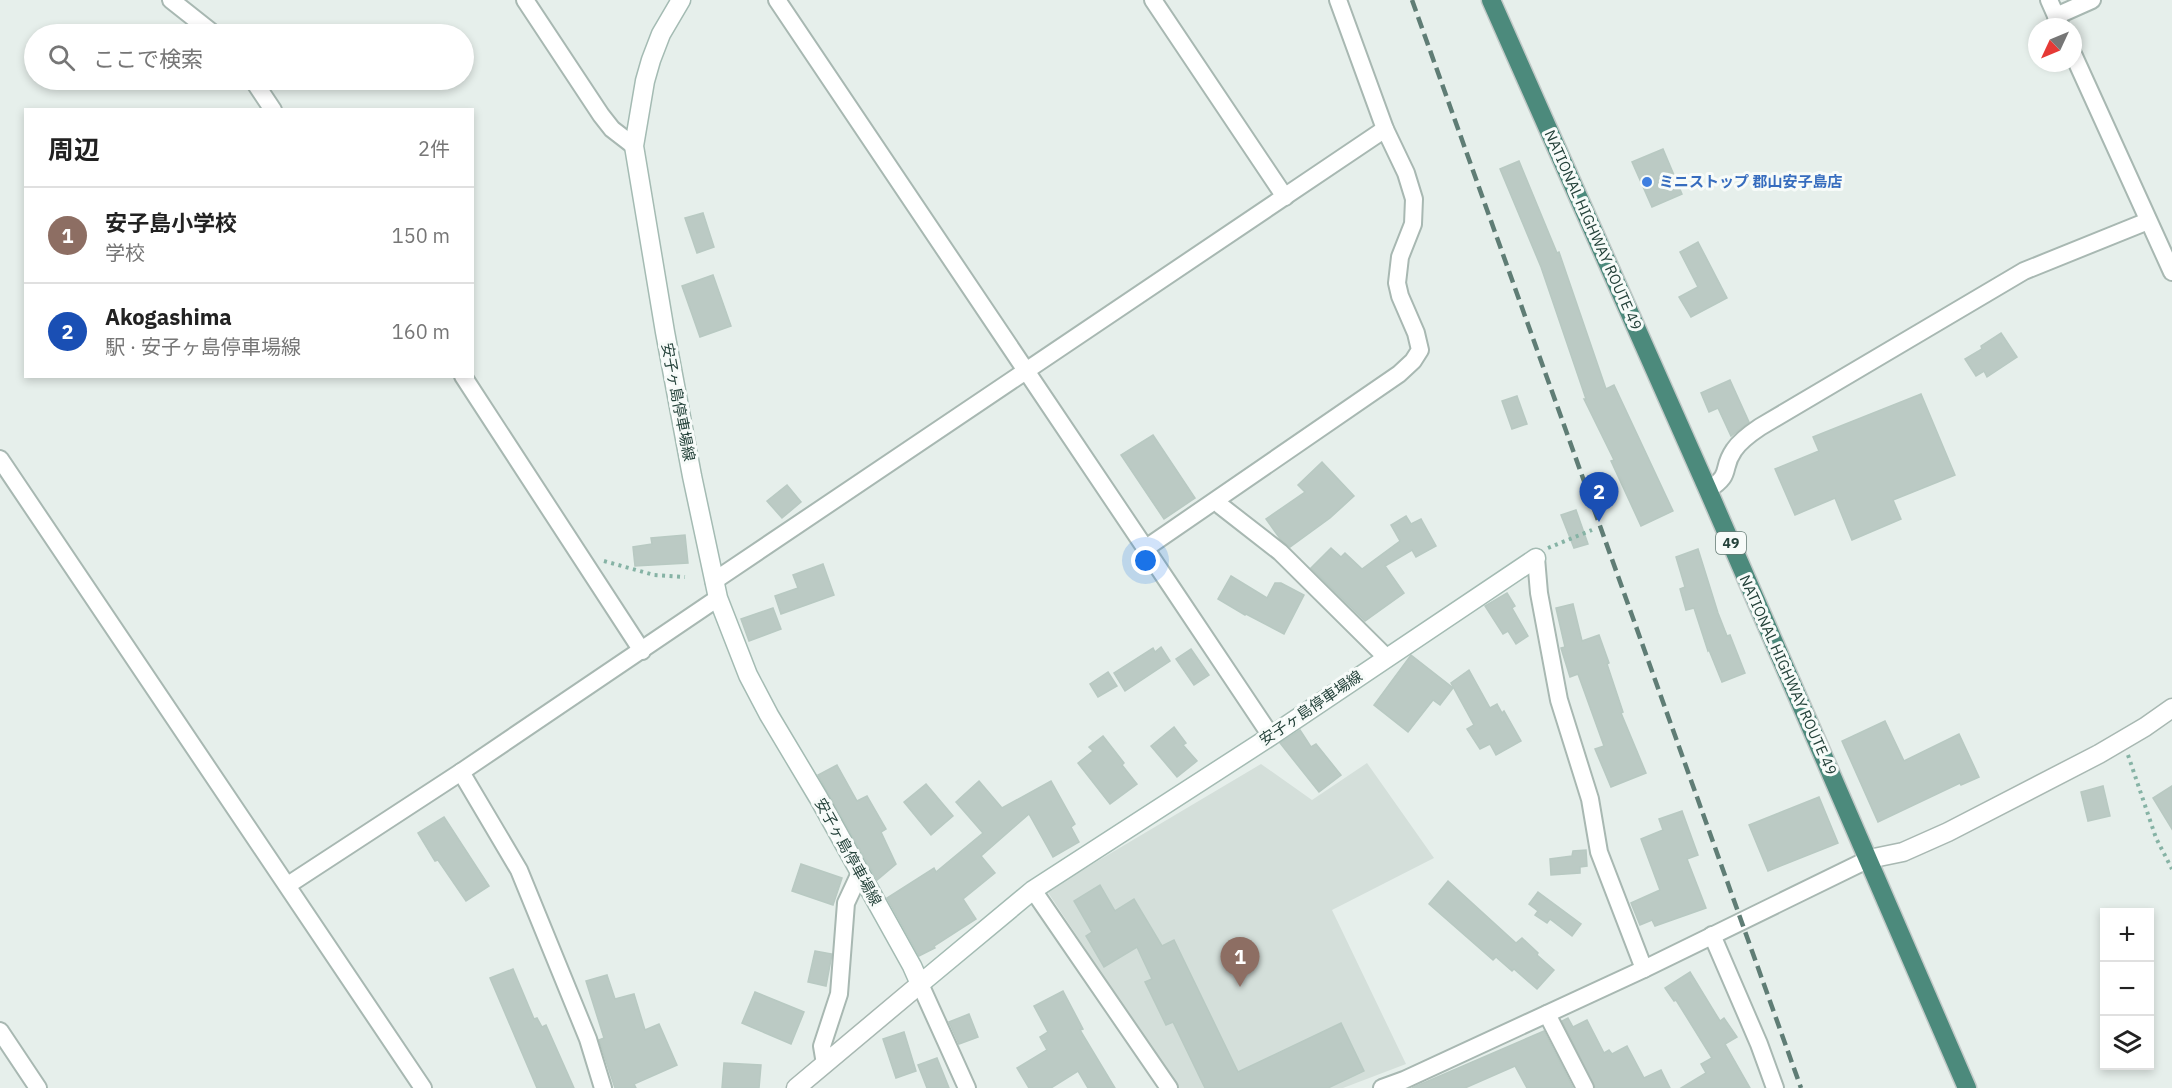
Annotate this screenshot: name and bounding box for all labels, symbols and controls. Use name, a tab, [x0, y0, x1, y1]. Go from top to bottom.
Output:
north arrow	[2028, 18, 2082, 72]
search box	[24, 24, 474, 90]
icon: search	[45, 41, 78, 74]
text: ここで検索	[93, 44, 203, 73]
street label: NATIONAL HIGHWAY ROUTE 49	[1541, 127, 1646, 333]
text: 周辺	[48, 132, 100, 166]
text: 2件	[418, 135, 450, 162]
place label: ミニストップ 郡山安子島店	[1659, 172, 1843, 191]
marker: ミニストップ 郡山安子島店	[1640, 175, 1654, 189]
text: 安子島小学校	[105, 208, 237, 237]
text: 1	[62, 222, 74, 249]
text: 150 m	[392, 222, 450, 249]
text: 学校	[105, 239, 145, 266]
text: Akogashima	[105, 302, 232, 331]
text: 2	[62, 318, 74, 345]
text: 160 m	[392, 318, 450, 345]
text: 駅 · 安子ヶ島停車場線	[105, 333, 301, 360]
street label: 安子ヶ島停車場線	[658, 341, 699, 463]
pin: 2	[1580, 472, 1618, 522]
road number: 49	[1716, 532, 1746, 554]
your location	[1131, 546, 1160, 575]
street label: NATIONAL HIGHWAY ROUTE 49	[1736, 572, 1841, 778]
street label: 安子ヶ島停車場線	[1256, 666, 1366, 749]
street label: 安子ヶ島停車場線	[811, 795, 886, 909]
map controls	[2100, 908, 2154, 1070]
button: +	[2100, 908, 2154, 962]
pin: 1	[1220, 938, 1260, 987]
button: −	[2100, 962, 2154, 1016]
button: layers	[2100, 1016, 2154, 1070]

